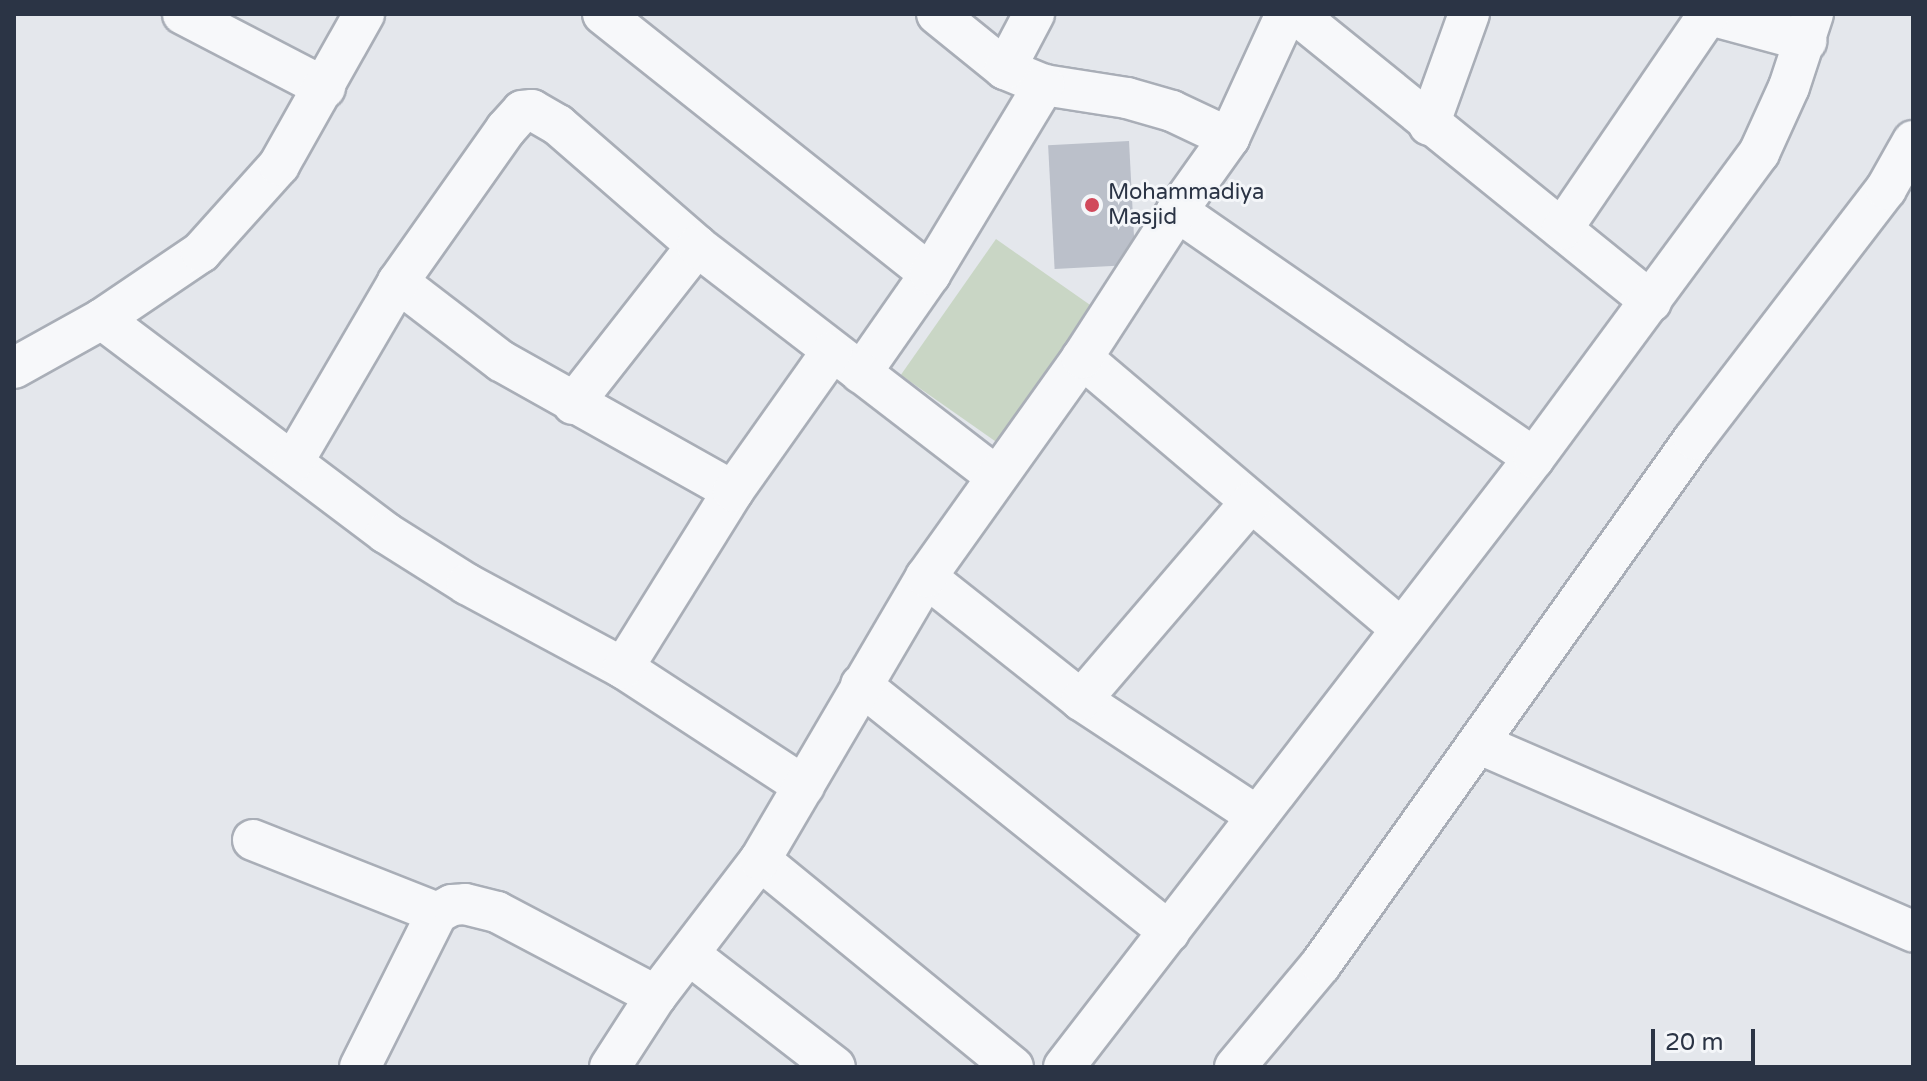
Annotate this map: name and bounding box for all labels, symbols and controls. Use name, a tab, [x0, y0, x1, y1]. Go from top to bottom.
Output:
place label: Mohammadiya Masjid	[1108, 179, 1264, 230]
marker: Mohammadiya Masjid	[1083, 196, 1101, 214]
scale bar	[1655, 1013, 1759, 1063]
text: 20 m	[1665, 1028, 1723, 1057]

